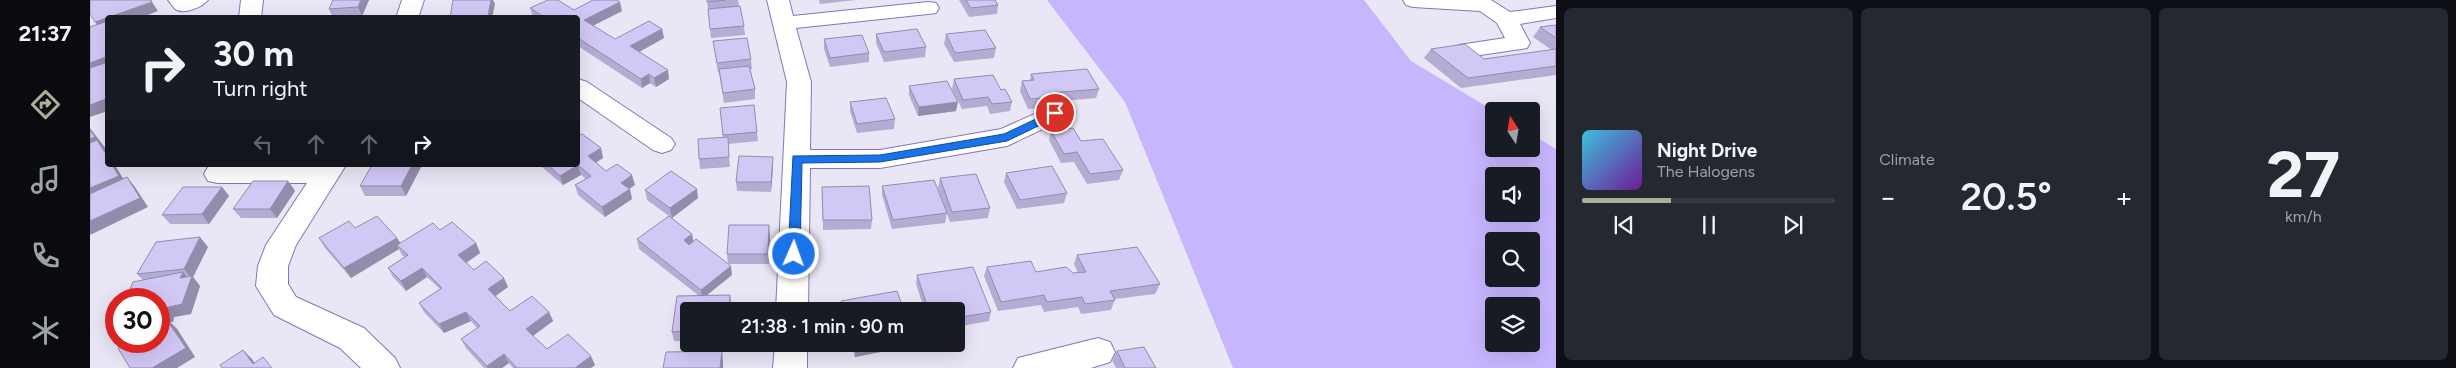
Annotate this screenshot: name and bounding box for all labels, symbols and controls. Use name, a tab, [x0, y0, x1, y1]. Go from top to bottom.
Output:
text: 21:37	[18, 20, 72, 47]
text: 30 m	[213, 33, 294, 75]
icon: right	[130, 35, 195, 100]
text: Turn right	[213, 75, 308, 102]
icon: directions	[28, 87, 63, 122]
pin	[1034, 92, 1076, 134]
icon: arrive	[1041, 99, 1069, 127]
north arrow	[1485, 102, 1540, 158]
map controls	[1485, 102, 1540, 352]
icon: left	[249, 130, 277, 158]
icon: ahead	[302, 130, 330, 158]
icon: ahead	[355, 130, 383, 158]
icon: right	[408, 130, 436, 158]
text: 27	[2266, 135, 2340, 213]
text: Night Drive	[1657, 139, 1757, 162]
text: Climate	[1879, 150, 1935, 169]
icon: music	[28, 162, 63, 197]
text: The Halogens	[1657, 162, 1755, 181]
button: sound	[1485, 167, 1540, 222]
text: 20.5°	[1960, 174, 2052, 220]
text: −	[1879, 180, 1897, 214]
text: +	[2115, 180, 2133, 214]
text: km/h	[2285, 207, 2322, 226]
icon: previous	[1610, 211, 1638, 239]
icon: pause	[1695, 211, 1723, 239]
icon: next	[1779, 211, 1807, 239]
position arrow	[767, 227, 819, 279]
button: search	[1485, 232, 1540, 287]
icon: phone	[28, 238, 63, 273]
speed limit sign: 30	[105, 288, 170, 353]
button: layers	[1485, 297, 1540, 352]
icon: climate	[28, 313, 63, 348]
text: 21:38 · 1 min · 90 m	[741, 315, 904, 338]

